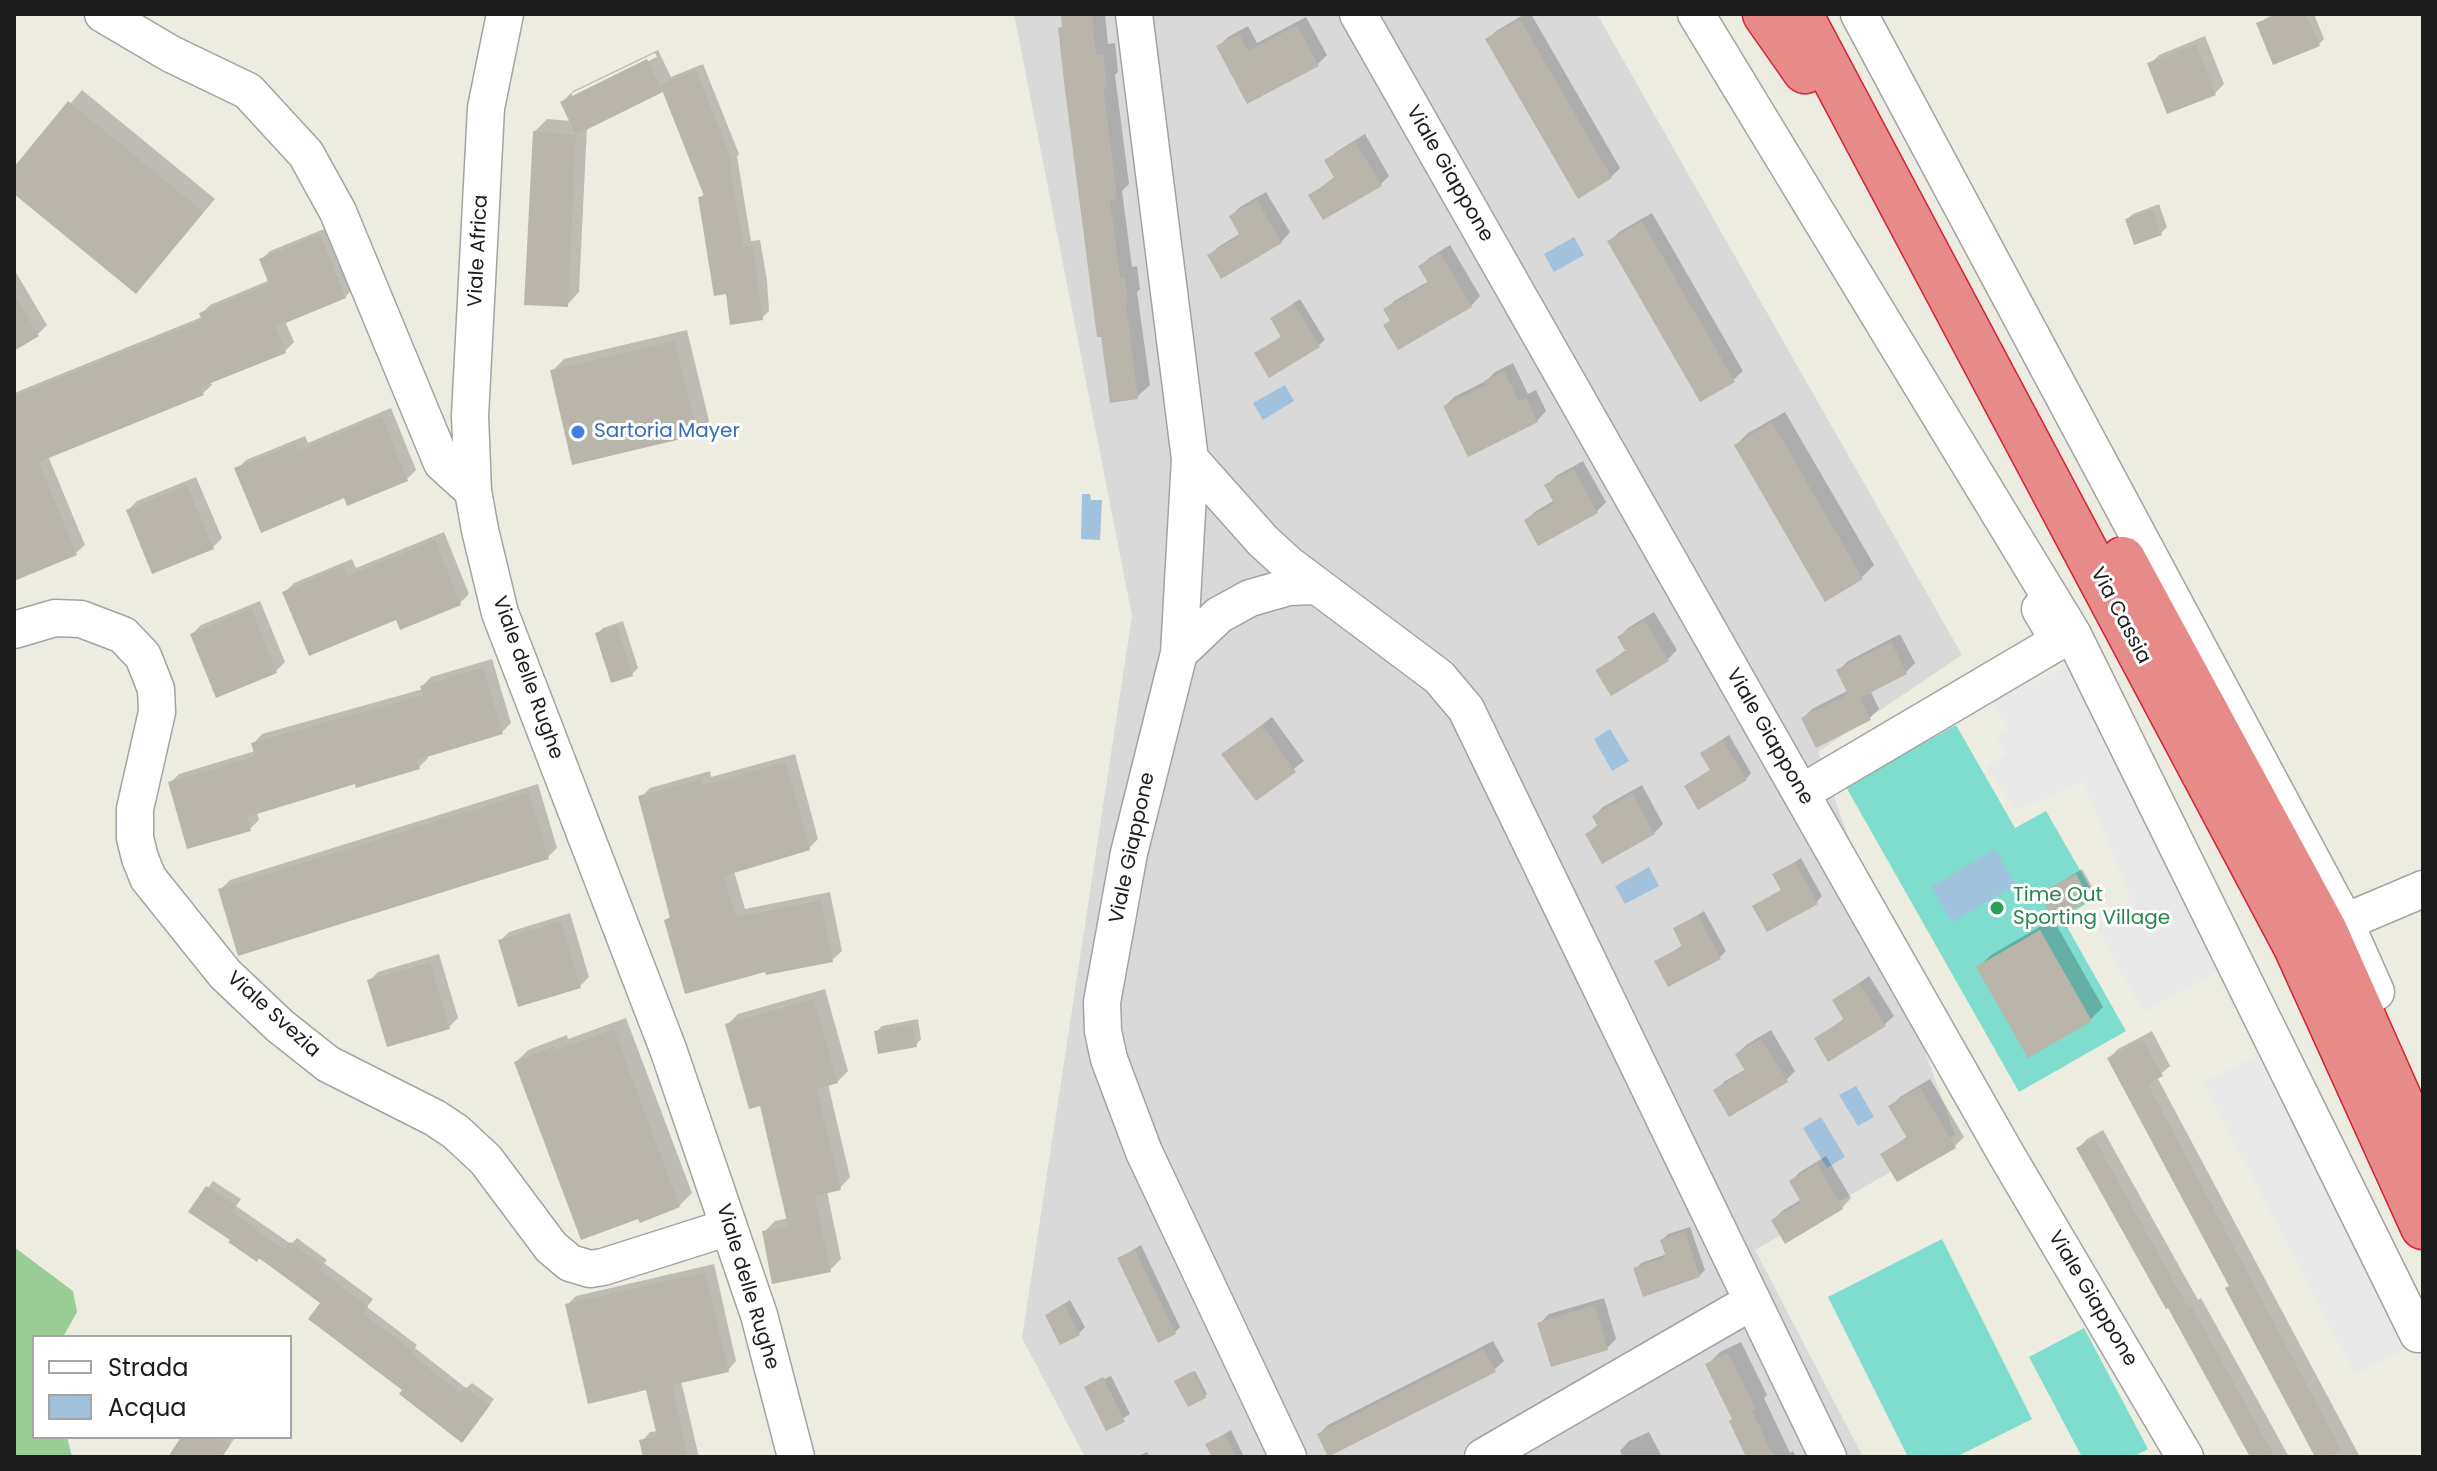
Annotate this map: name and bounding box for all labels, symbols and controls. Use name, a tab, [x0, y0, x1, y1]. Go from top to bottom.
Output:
street label: Viale Giappone	[1400, 101, 1498, 247]
street label: Viale Africa	[464, 194, 494, 308]
place label: Sartoria Mayer	[594, 420, 740, 444]
marker: Sartoria Mayer	[569, 423, 587, 441]
street label: Via Cassia	[2085, 564, 2155, 668]
street label: Viale delle Rughe	[486, 593, 568, 763]
street label: Viale Giappone	[1720, 664, 1818, 810]
street label: Viale Giappone	[1105, 770, 1161, 926]
place label: Time Out Sporting Village	[2013, 884, 2170, 931]
marker: Time Out Sporting Village	[1988, 899, 2006, 917]
street label: Viale Svezia	[221, 967, 325, 1063]
street label: Viale delle Rughe	[710, 1201, 784, 1373]
street label: Viale Giappone	[2042, 1227, 2142, 1371]
legend	[32, 1335, 292, 1439]
text: Strada	[108, 1351, 188, 1384]
text: Acqua	[108, 1391, 187, 1424]

